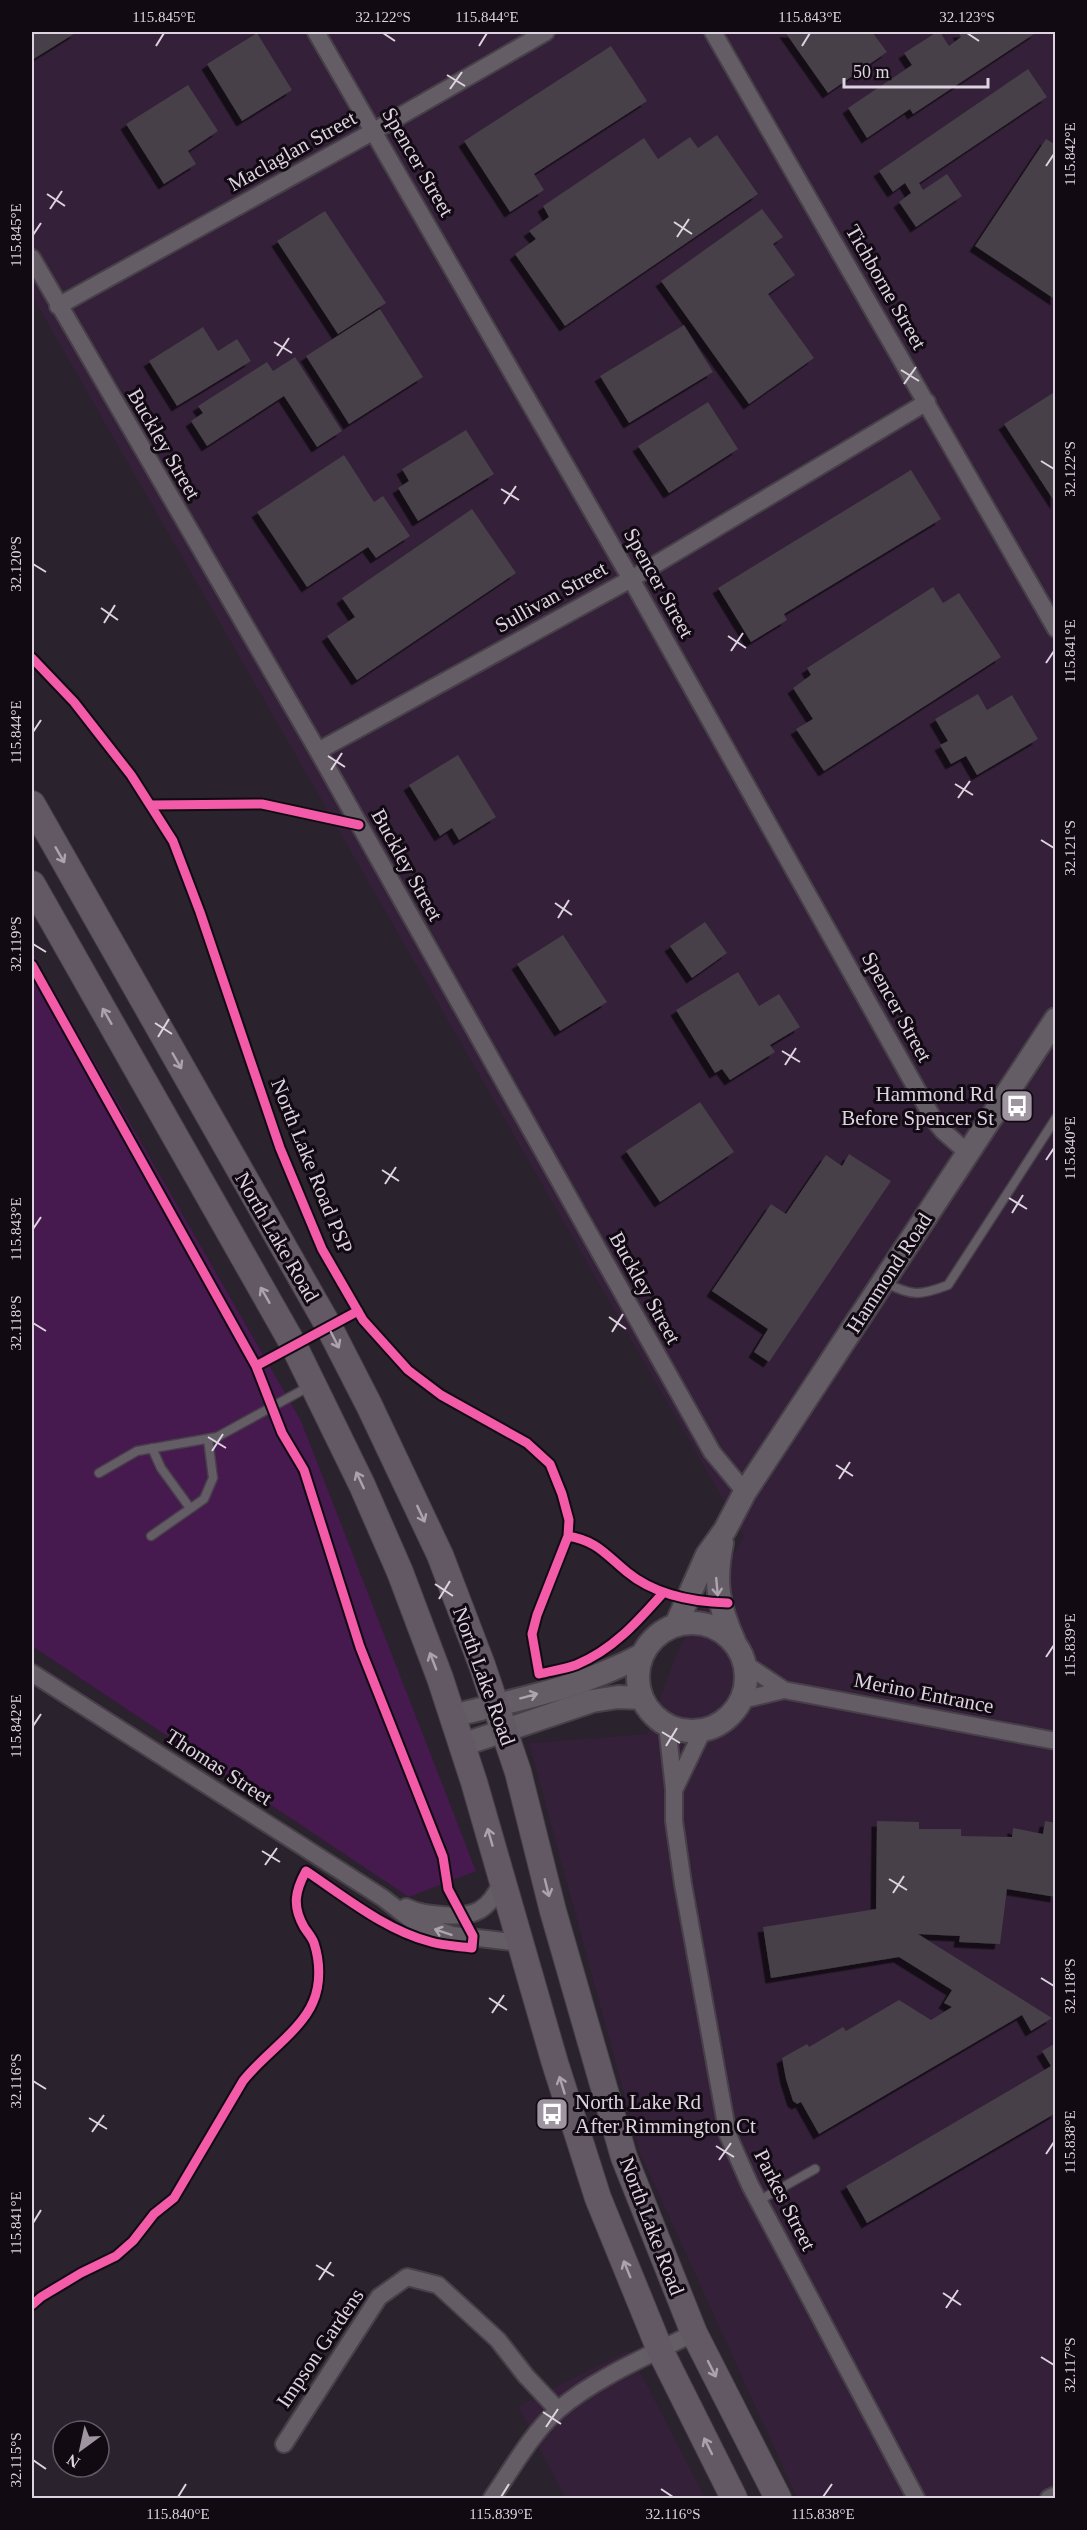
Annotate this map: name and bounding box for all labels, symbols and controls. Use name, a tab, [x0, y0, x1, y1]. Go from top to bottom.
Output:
text: 115.845°E	[132, 9, 196, 25]
text: 32.122°S	[355, 9, 411, 25]
text: 115.844°E	[455, 9, 519, 25]
text: 115.843°E	[778, 9, 842, 25]
text: 32.123°S	[939, 9, 995, 25]
scale bar	[844, 51, 988, 89]
text: 50 m	[853, 62, 890, 82]
street label: Spencer Street	[377, 103, 459, 221]
street label: Maclaglan Street	[224, 106, 360, 196]
text: 115.842°E	[1062, 122, 1078, 186]
text: 115.845°E	[8, 203, 24, 267]
street label: Tichborne Street	[841, 220, 931, 354]
street label: Buckley Street	[123, 384, 206, 504]
text: 32.122°S	[1062, 441, 1078, 497]
street label: Spencer Street	[619, 524, 699, 642]
text: 32.120°S	[8, 536, 24, 592]
street label: Sullivan Street	[491, 556, 611, 638]
text: 115.841°E	[1062, 619, 1078, 683]
text: 115.844°E	[8, 700, 24, 764]
street label: Buckley Street	[366, 805, 448, 925]
text: 32.121°S	[1062, 820, 1078, 876]
one-way arrow	[55, 846, 67, 863]
text: 32.119°S	[8, 916, 24, 972]
street label: Spencer Street	[857, 948, 937, 1066]
one-way arrow	[100, 1008, 112, 1025]
one-way arrow	[172, 1052, 184, 1069]
street label: North Lake Road PSP	[265, 1075, 359, 1257]
place label: Hammond Rd Before Spencer St	[841, 1082, 994, 1130]
bus stop icon: Hammond Rd Before Spencer St	[999, 1088, 1035, 1124]
text: 115.840°E	[1062, 1116, 1078, 1180]
street label: North Lake Road	[230, 1168, 324, 1306]
text: 115.843°E	[8, 1197, 24, 1261]
street label: Hammond Road	[841, 1208, 937, 1338]
street label: Buckley Street	[604, 1228, 686, 1348]
one-way arrow	[259, 1287, 271, 1304]
text: 32.118°S	[8, 1295, 24, 1351]
one-way arrow	[330, 1331, 342, 1349]
one-way arrow	[353, 1472, 365, 1490]
one-way arrow	[415, 1505, 427, 1523]
one-way arrow	[712, 1577, 723, 1597]
street label: North Lake Road	[448, 1603, 520, 1749]
text: 115.839°E	[1062, 1613, 1078, 1677]
one-way arrow	[427, 1652, 438, 1671]
street label: Merino Entrance	[852, 1668, 996, 1718]
one-way arrow	[519, 1690, 538, 1701]
text: 115.842°E	[8, 1694, 24, 1758]
street label: Thomas Street	[161, 1724, 277, 1810]
one-way arrow	[484, 1828, 495, 1847]
one-way arrow	[542, 1878, 553, 1897]
one-way arrow	[434, 1926, 453, 1937]
text: 32.118°S	[1062, 1958, 1078, 2014]
text: 32.116°S	[8, 2053, 24, 2109]
one-way arrow	[556, 2076, 567, 2095]
place label: North Lake Rd After Rimmington Ct	[575, 2090, 756, 2138]
bus stop icon: North Lake Rd After Rimmington Ct	[534, 2096, 570, 2132]
text: 115.838°E	[1062, 2110, 1078, 2174]
street label: Parkes Street	[749, 2145, 821, 2255]
street label: North Lake Road	[615, 2154, 690, 2299]
text: 115.841°E	[8, 2191, 24, 2255]
one-way arrow	[621, 2260, 632, 2279]
street label: Impson Gardens	[271, 2284, 369, 2412]
text: 32.117°S	[1062, 2337, 1078, 2393]
one-way arrow	[707, 2360, 719, 2378]
north arrow	[51, 2419, 111, 2479]
text: 32.115°S	[8, 2432, 24, 2488]
one-way arrow	[702, 2438, 713, 2456]
text: N	[63, 2451, 83, 2471]
text: 115.840°E	[146, 2506, 210, 2522]
text: 115.839°E	[469, 2506, 533, 2522]
text: 32.116°S	[645, 2506, 701, 2522]
text: 115.838°E	[791, 2506, 855, 2522]

